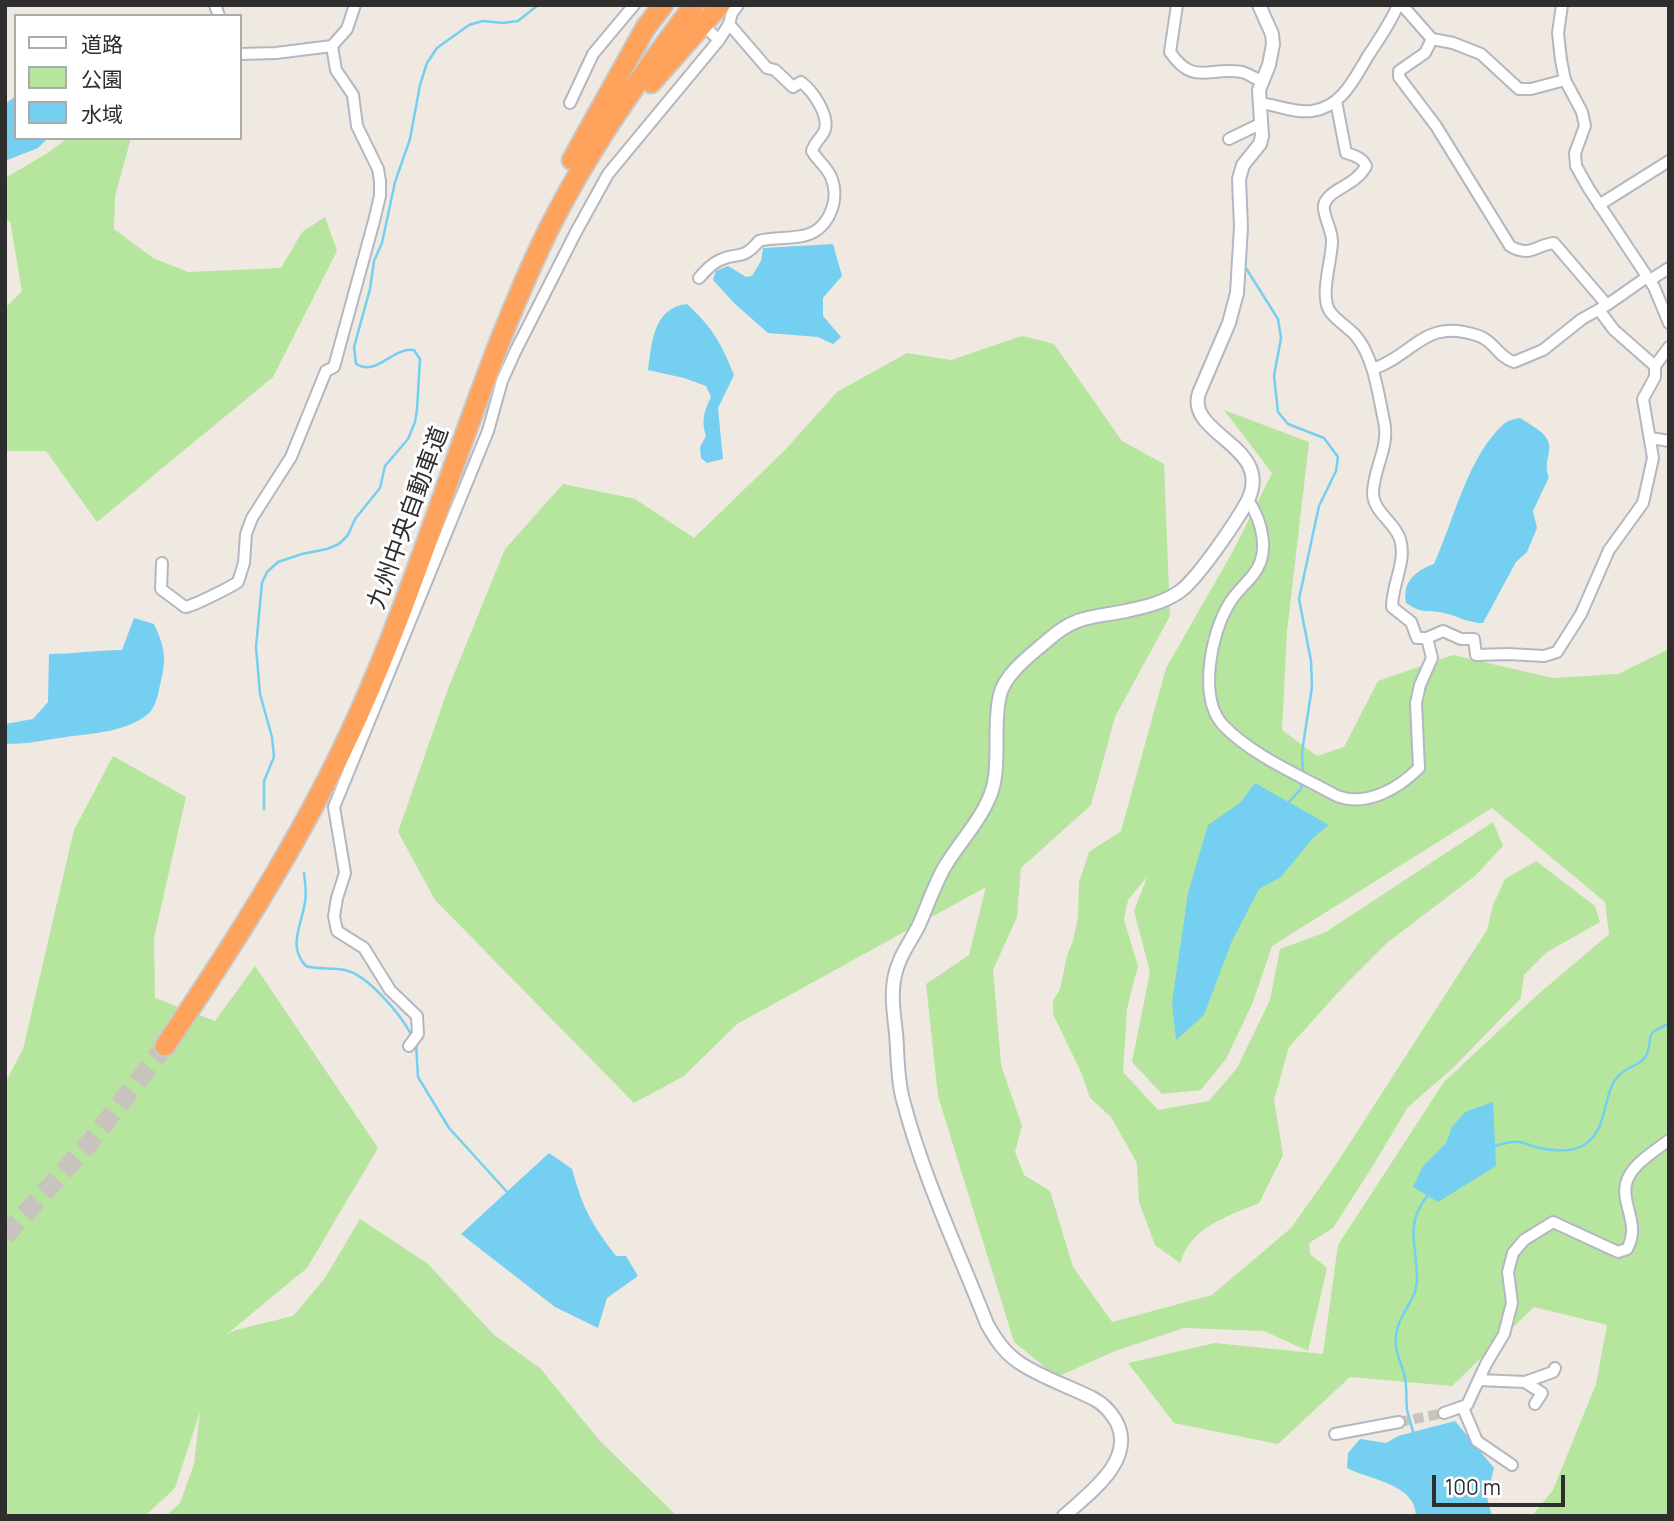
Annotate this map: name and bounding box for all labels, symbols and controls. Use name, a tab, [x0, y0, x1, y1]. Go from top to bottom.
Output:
legend	[14, 14, 242, 140]
text: 道路	[81, 30, 123, 58]
text: 公園	[81, 65, 123, 93]
text: 水域	[81, 100, 123, 128]
street label: 九州中央自動車道	[363, 423, 455, 613]
scale bar	[1436, 1462, 1569, 1506]
text: 100 m	[1445, 1473, 1501, 1501]

